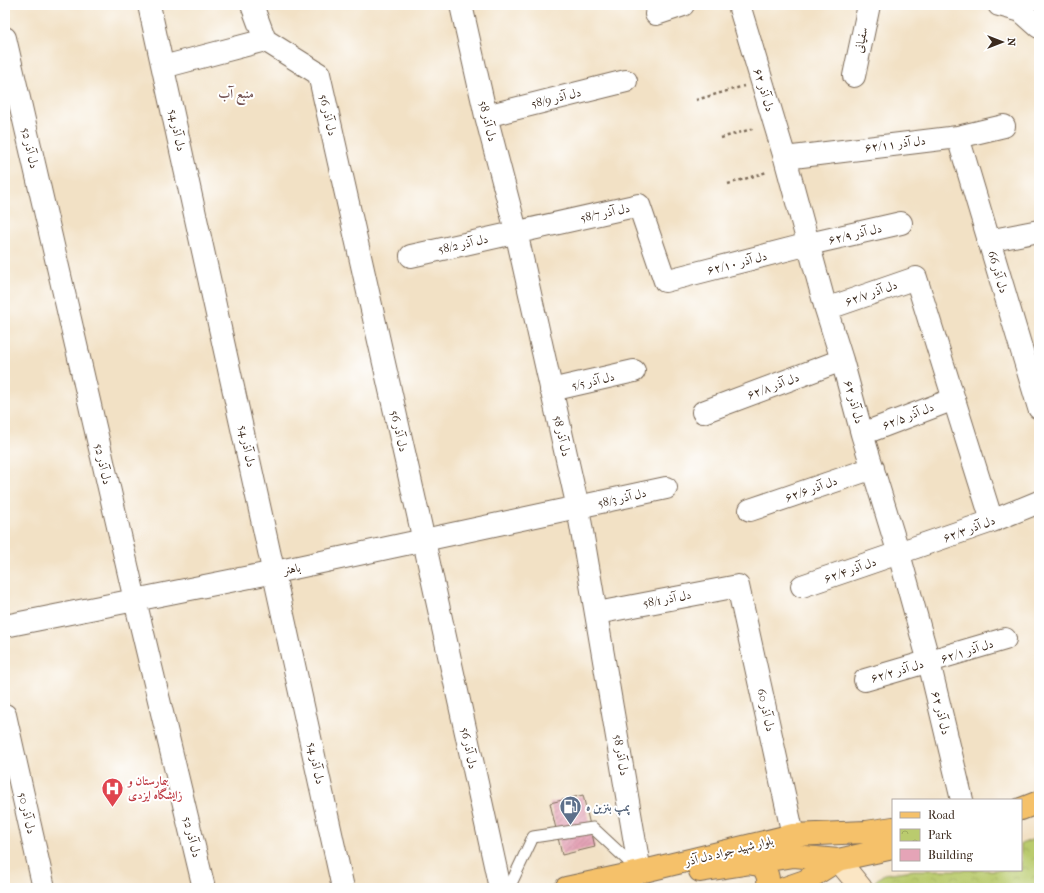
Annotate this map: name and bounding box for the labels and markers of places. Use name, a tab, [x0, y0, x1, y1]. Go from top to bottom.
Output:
place label: بیمارستان و زایشگاه ایزدی	[126, 774, 183, 802]
hospital icon: بیمارستان و زایشگاه ایزدی	[99, 775, 125, 808]
fuel station icon: پمپ بنزین ه	[558, 794, 584, 827]
place label: پمپ بنزین ه	[586, 800, 631, 816]

